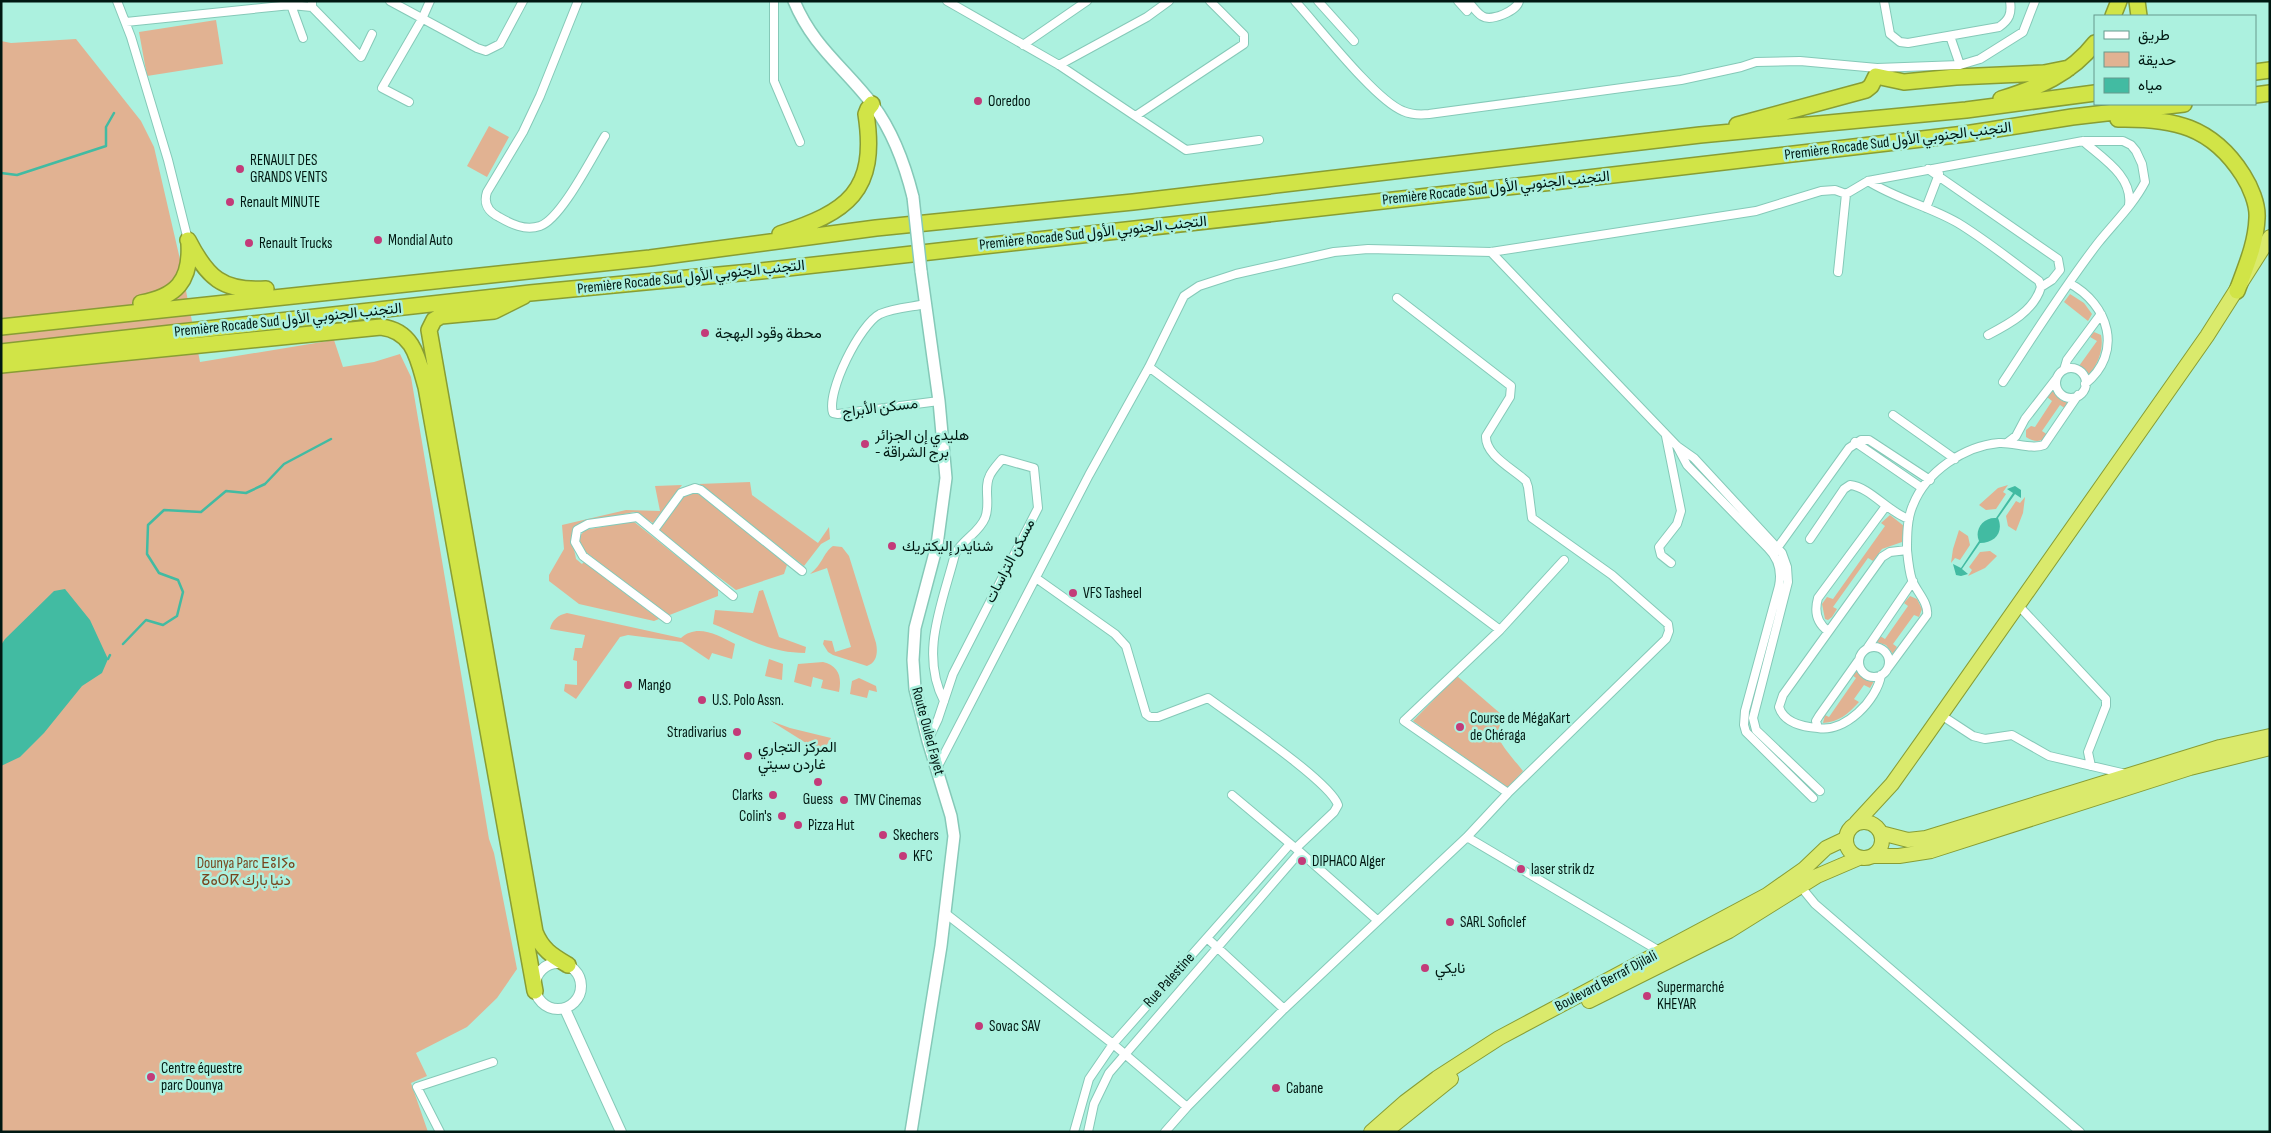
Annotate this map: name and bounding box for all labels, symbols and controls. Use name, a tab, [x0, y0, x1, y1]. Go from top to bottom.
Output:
legend	[2094, 15, 2256, 105]
text: طريق	[2138, 26, 2170, 45]
text: حديقة	[2138, 51, 2176, 70]
text: مياه	[2138, 76, 2162, 95]
place label: Ooredoo	[988, 92, 1030, 111]
marker: Ooredoo	[972, 95, 984, 107]
street label: Première Rocade Sud التجنب الجنوبي الأول	[1783, 118, 2013, 167]
place label: RENAULT DES GRANDS VENTS	[250, 151, 327, 187]
marker: RENAULT DES GRANDS VENTS	[234, 163, 246, 175]
street label: Première Rocade Sud التجنب الجنوبي الأول	[1381, 167, 1611, 212]
place label: Renault MINUTE	[240, 193, 320, 212]
marker: Renault MINUTE	[224, 196, 236, 208]
street label: Première Rocade Sud التجنب الجنوبي الأول	[978, 212, 1208, 257]
place label: Mondial Auto	[388, 231, 453, 250]
place label: Renault Trucks	[259, 234, 332, 253]
marker: Mondial Auto	[372, 234, 384, 246]
marker: Renault Trucks	[243, 237, 255, 249]
street label: Première Rocade Sud التجنب الجنوبي الأول	[576, 256, 806, 301]
street label: Première Rocade Sud التجنب الجنوبي الأول	[173, 299, 403, 344]
place label: محطة وقود البهجة	[715, 324, 822, 343]
marker: محطة وقود البهجة	[699, 327, 711, 339]
street label: مسكن الأبراج	[841, 394, 919, 423]
place label: هليدي إن الجزائر - برج الشراقة	[874, 426, 969, 463]
marker: هليدي إن الجزائر - برج الشراقة	[859, 438, 871, 450]
street label: مسكن التراسات	[981, 516, 1039, 606]
place label: شنايدر إليكتريك	[902, 537, 994, 556]
marker: شنايدر إليكتريك	[886, 540, 898, 552]
place label: VFS Tasheel	[1083, 584, 1142, 603]
marker: VFS Tasheel	[1067, 587, 1079, 599]
place label: Mango	[638, 676, 671, 695]
marker: Mango	[622, 679, 634, 691]
street label: Route Ouled Fayet	[907, 685, 949, 778]
place label: U.S. Polo Assn.	[712, 691, 784, 710]
marker: U.S. Polo Assn.	[696, 694, 708, 706]
place label: Course de MégaKart de Chéraga	[1470, 709, 1571, 745]
marker: Course de MégaKart de Chéraga	[1454, 721, 1466, 733]
place label: Stradivarius	[667, 723, 727, 742]
marker: Stradivarius	[731, 726, 743, 738]
place label: المركز التجاري غاردن سيتي	[758, 738, 837, 777]
marker: المركز التجاري غاردن سيتي	[742, 750, 754, 762]
marker: Guess	[812, 776, 824, 788]
place label: Clarks	[732, 786, 763, 805]
marker: Clarks	[767, 789, 779, 801]
place label: Guess	[803, 790, 833, 809]
place label: TMV Cinemas	[854, 791, 921, 810]
marker: TMV Cinemas	[838, 794, 850, 806]
place label: Colin's	[739, 807, 772, 826]
marker: Colin's	[776, 810, 788, 822]
place label: Pizza Hut	[808, 816, 855, 835]
marker: Pizza Hut	[792, 819, 804, 831]
place label: Skechers	[893, 826, 939, 845]
marker: Skechers	[877, 829, 889, 841]
place label: KFC	[913, 847, 933, 866]
marker: KFC	[897, 850, 909, 862]
place label: DIPHACO Alger	[1312, 852, 1386, 871]
park label: Dounya Parc ⴹⵓⵏⵢⴰ ⵒⴰⵔⴽ دنيا بارك	[197, 854, 295, 890]
marker: DIPHACO Alger	[1296, 855, 1308, 867]
place label: laser strik dz	[1531, 860, 1595, 879]
marker: laser strik dz	[1515, 863, 1527, 875]
place label: SARL Soficlef	[1460, 913, 1527, 932]
marker: SARL Soficlef	[1444, 916, 1456, 928]
street label: Boulevard Berraf Djilali	[1552, 946, 1660, 1016]
street label: Rue Palestine	[1139, 949, 1199, 1011]
place label: نايكي	[1435, 959, 1465, 981]
marker: نايكي	[1419, 962, 1431, 974]
place label: Supermarché KHEYAR	[1657, 978, 1724, 1014]
marker: Supermarché KHEYAR	[1641, 990, 1653, 1002]
place label: Sovac SAV	[989, 1017, 1041, 1036]
marker: Sovac SAV	[973, 1020, 985, 1032]
place label: Centre équestre parc Dounya	[161, 1059, 242, 1095]
marker: Centre équestre parc Dounya	[145, 1071, 157, 1083]
place label: Cabane	[1286, 1079, 1323, 1098]
marker: Cabane	[1270, 1082, 1282, 1094]

